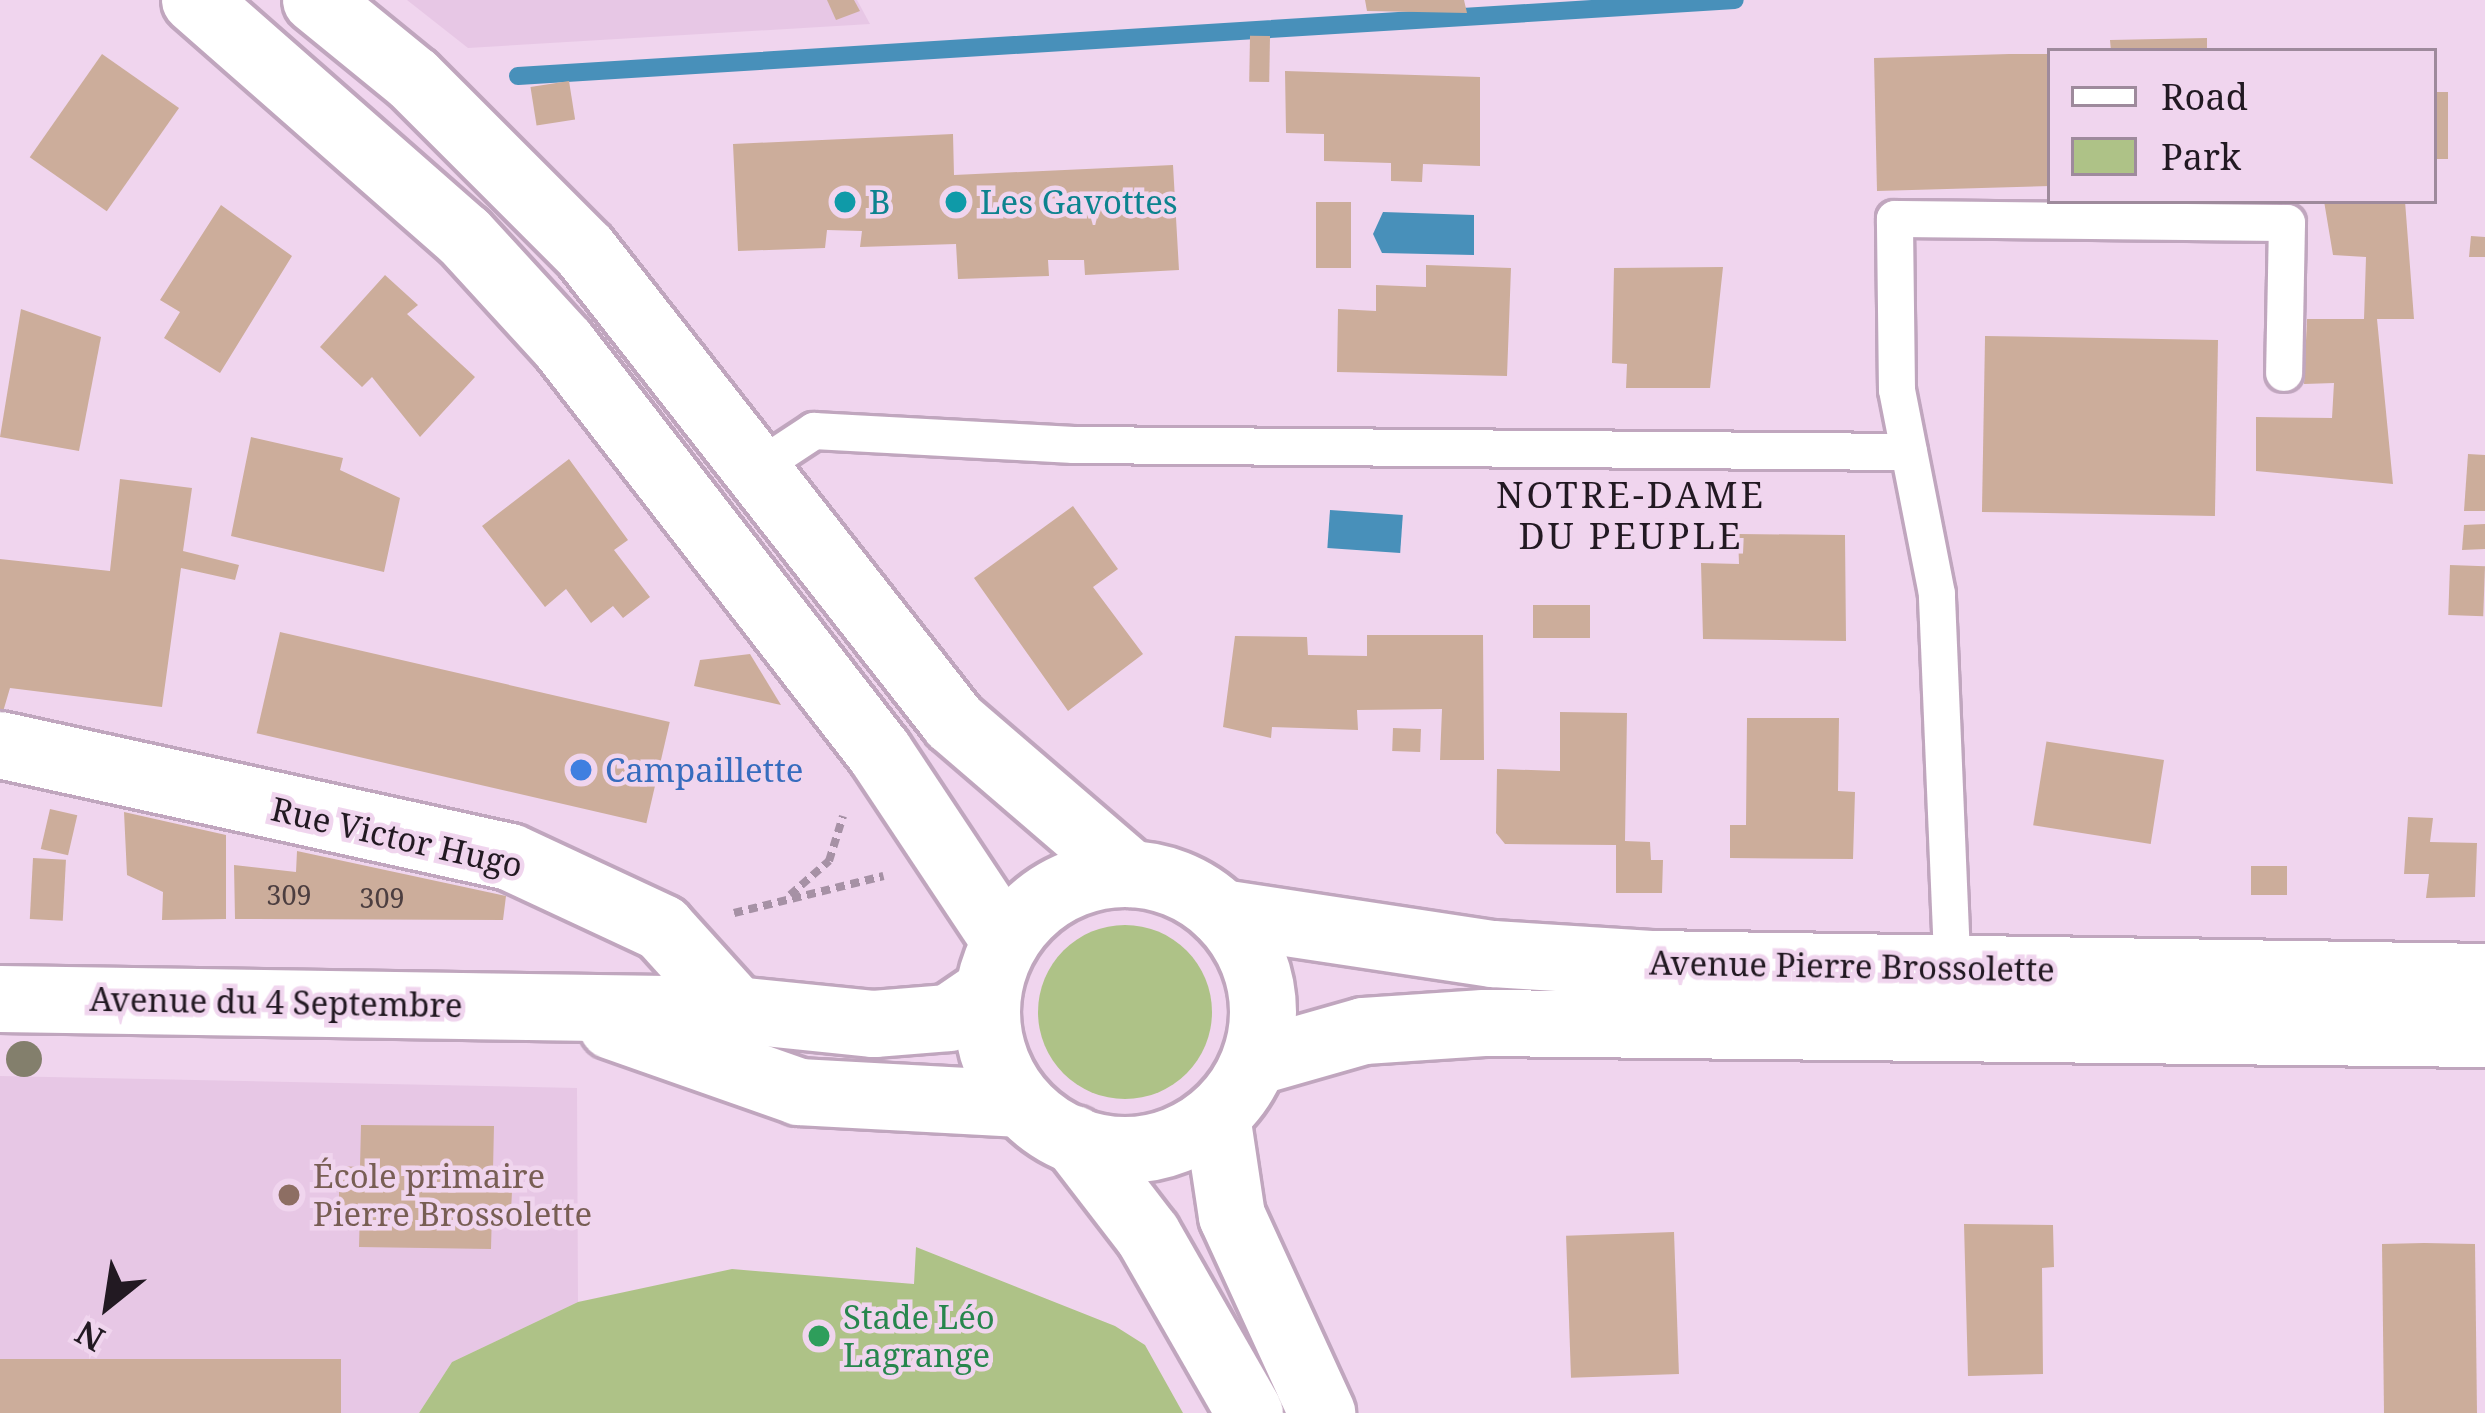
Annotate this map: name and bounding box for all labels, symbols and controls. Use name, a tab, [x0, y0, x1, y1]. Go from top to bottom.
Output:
legend	[2047, 48, 2437, 204]
text: Road	[2161, 72, 2248, 121]
text: Park	[2161, 132, 2241, 181]
place label: B	[869, 182, 891, 222]
place label: Les Gavottes	[980, 182, 1178, 222]
marker: B	[832, 189, 858, 215]
marker: Les Gavottes	[943, 189, 969, 215]
district label: NOTRE-DAME DU PEUPLE	[1496, 472, 1766, 557]
place label: Campaillette	[605, 750, 803, 790]
marker: Campaillette	[568, 757, 594, 783]
street label: Rue Victor Hugo	[268, 789, 526, 885]
house number: 309	[266, 879, 312, 911]
house number: 309	[359, 882, 405, 914]
street label: Avenue Pierre Brossolette	[1649, 943, 2055, 989]
street label: Avenue du 4 Septembre	[89, 979, 463, 1025]
place label: École primaire Pierre Brossolette	[313, 1156, 592, 1234]
marker: École primaire Pierre Brossolette	[276, 1182, 302, 1208]
north arrow	[48, 1245, 168, 1365]
place label: Stade Léo Lagrange	[843, 1297, 995, 1375]
text: N	[67, 1311, 112, 1363]
marker: Stade Léo Lagrange	[806, 1323, 832, 1349]

